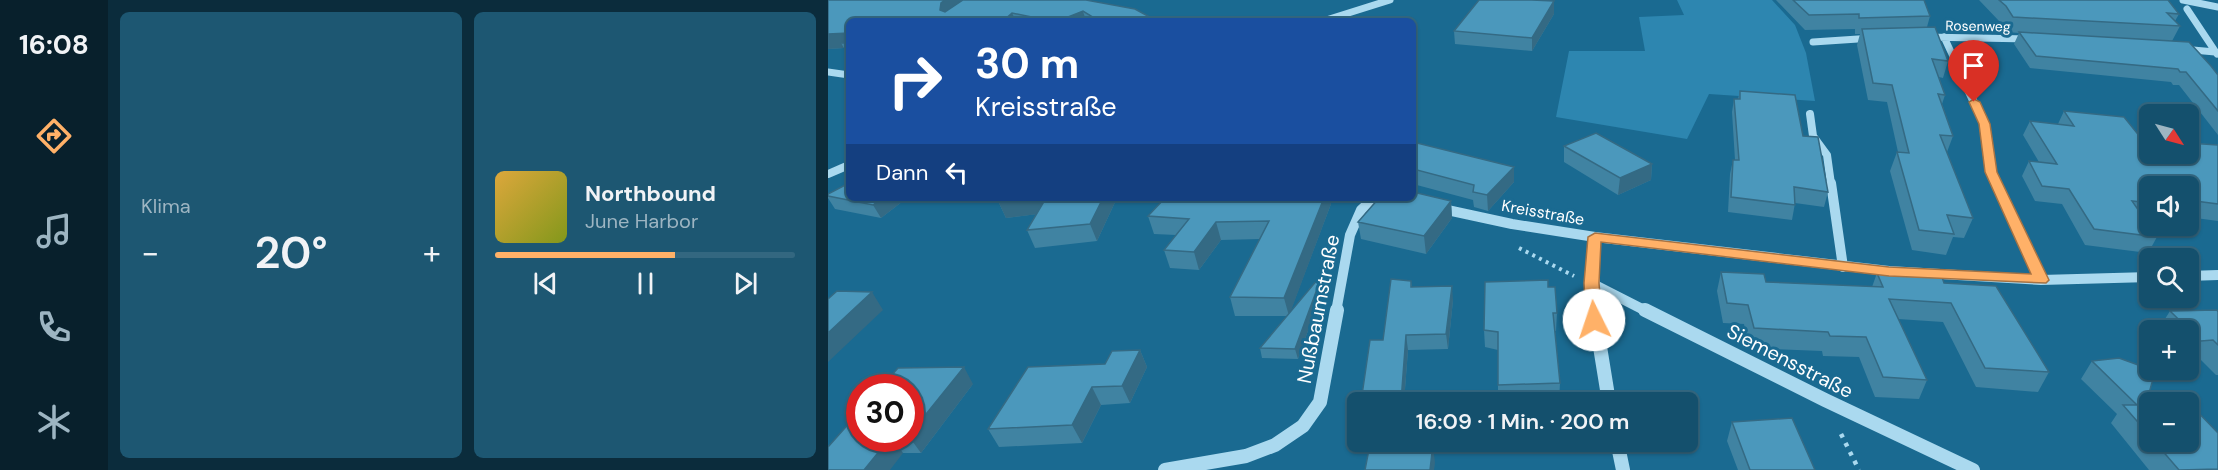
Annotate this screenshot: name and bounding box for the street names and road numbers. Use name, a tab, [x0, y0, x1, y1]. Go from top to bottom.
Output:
street label: Rosenweg	[1945, 16, 2011, 36]
street label: Kreisstraße	[1500, 195, 1586, 230]
street label: Nußbaumstraße	[1291, 232, 1345, 386]
street label: Siemensstraße	[1722, 318, 1858, 404]

